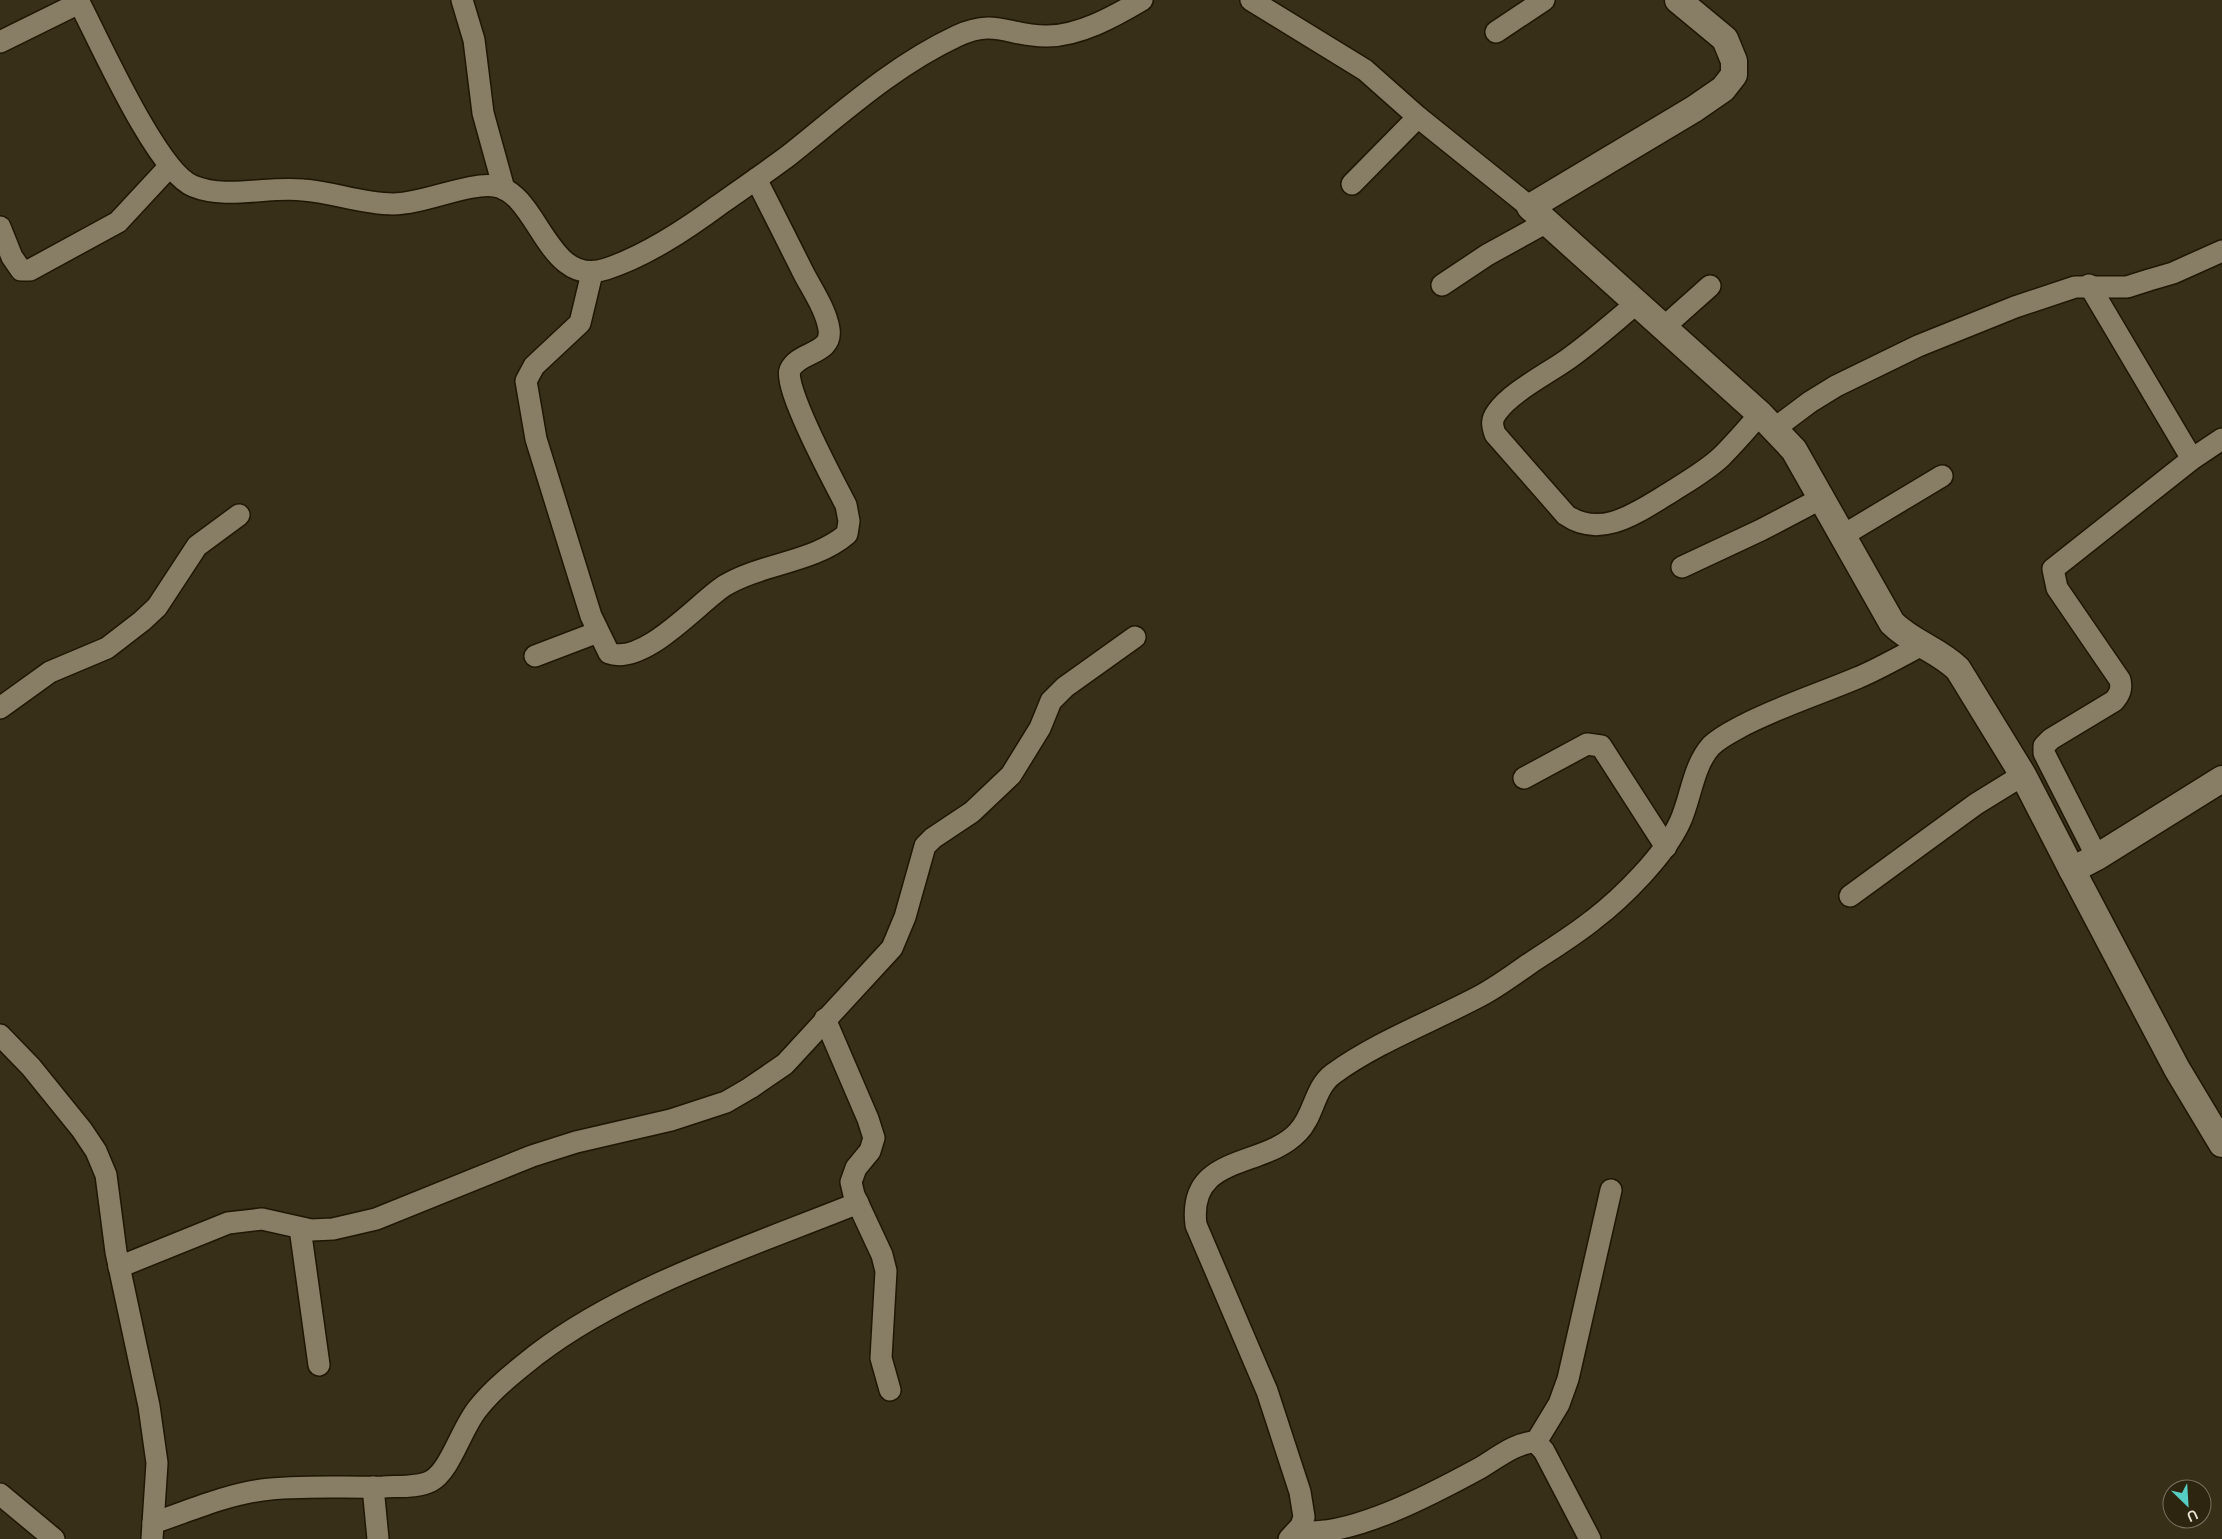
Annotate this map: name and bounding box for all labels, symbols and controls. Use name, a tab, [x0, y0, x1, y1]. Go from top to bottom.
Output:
north arrow	[2162, 1479, 2212, 1529]
text: U	[2184, 1505, 2201, 1526]

